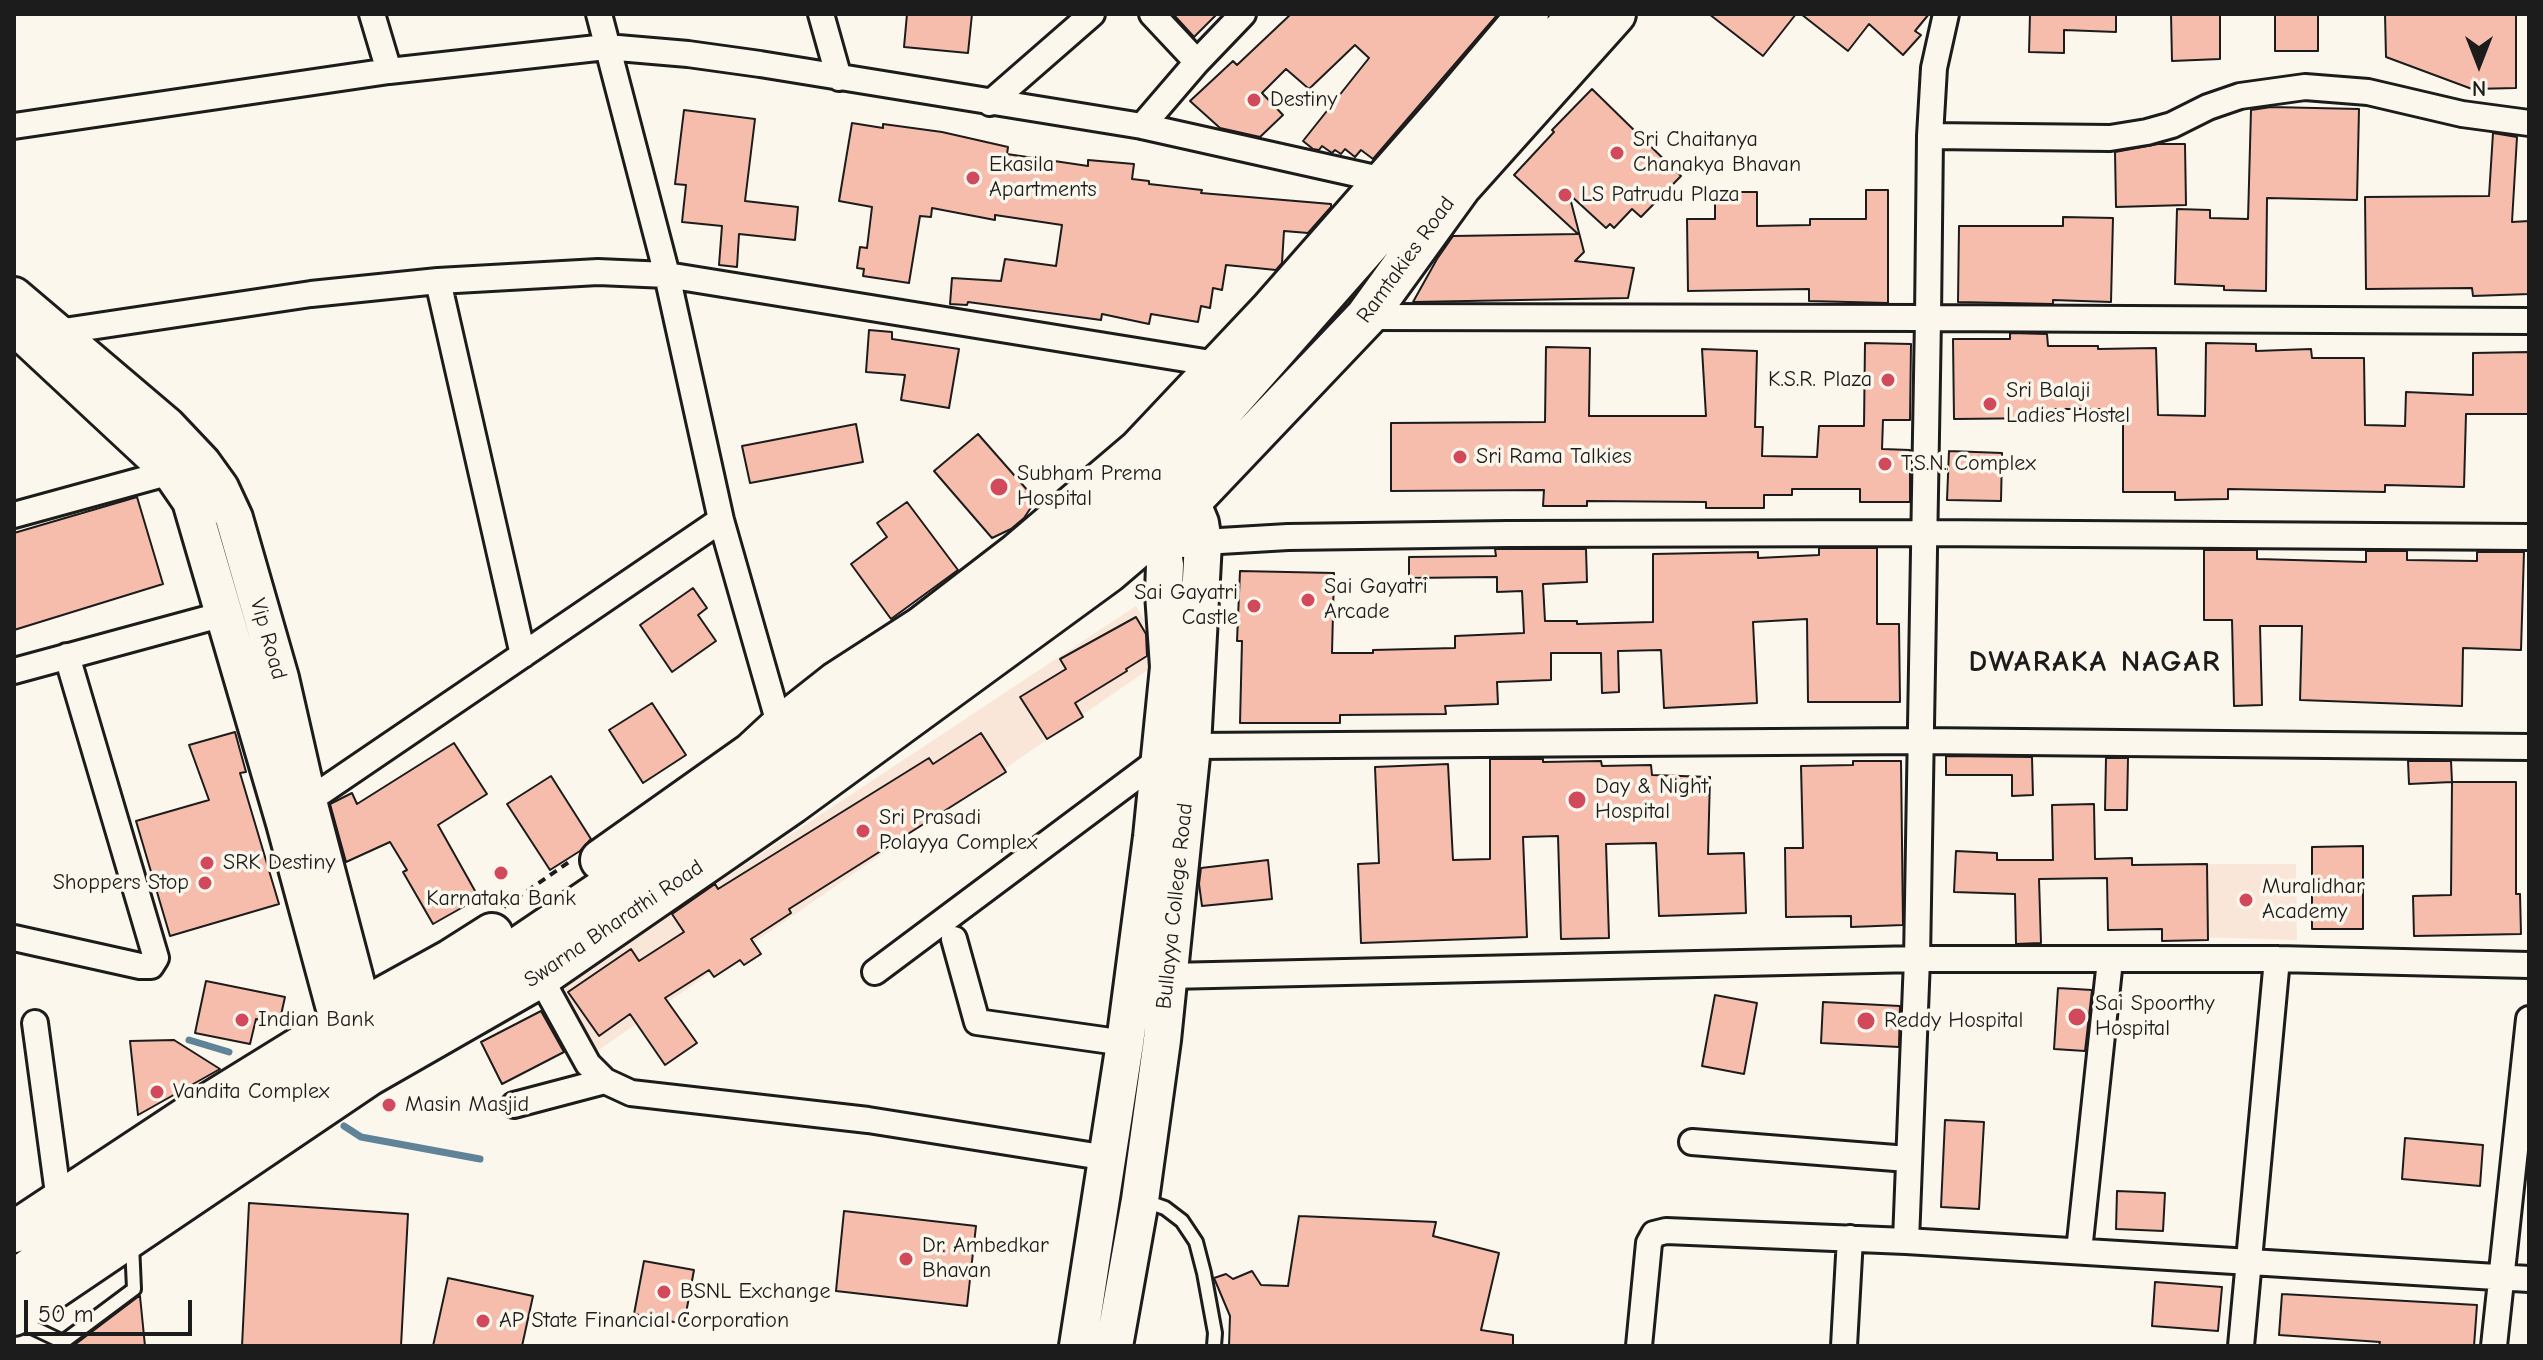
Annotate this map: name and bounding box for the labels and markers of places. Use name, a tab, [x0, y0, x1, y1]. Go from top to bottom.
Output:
place label: Destiny	[1270, 87, 1337, 113]
marker: Destiny	[1245, 91, 1263, 109]
place label: Sri Chaitanya Chanakya Bhavan	[1633, 127, 1801, 178]
marker: Sri Chaitanya Chanakya Bhavan	[1608, 144, 1626, 162]
place label: Ekasila Apartments	[989, 152, 1097, 204]
marker: Ekasila Apartments	[964, 169, 982, 187]
place label: LS Patrudu Plaza	[1581, 182, 1740, 208]
marker: LS Patrudu Plaza	[1556, 186, 1574, 204]
place label: K.S.R. Plaza	[1768, 367, 1872, 393]
marker: K.S.R. Plaza	[1879, 371, 1897, 389]
place label: Sri Balaji Ladies Hostel	[2006, 378, 2130, 430]
marker: Sri Balaji Ladies Hostel	[1981, 395, 1999, 413]
place label: Sri Rama Talkies	[1476, 444, 1632, 470]
marker: Sri Rama Talkies	[1451, 448, 1469, 466]
place label: T.S.N. Complex	[1901, 451, 2036, 477]
marker: T.S.N. Complex	[1876, 455, 1894, 473]
place label: Subham Prema Hospital	[1017, 461, 1162, 512]
marker: Subham Prema Hospital	[988, 476, 1010, 498]
place label: Sai Gayatri Arcade	[1324, 574, 1428, 626]
place label: Sai Gayatri Castle	[1134, 580, 1238, 632]
marker: Sai Gayatri Arcade	[1299, 591, 1317, 609]
marker: Sai Gayatri Castle	[1245, 597, 1263, 615]
place label: Day & Night Hospital	[1595, 774, 1708, 826]
marker: Day & Night Hospital	[1566, 789, 1588, 811]
place label: Sri Prasadi Polayya Complex	[879, 805, 1038, 856]
marker: Sri Prasadi Polayya Complex	[854, 822, 872, 840]
place label: SRK Destiny	[223, 850, 335, 876]
marker: SRK Destiny	[198, 854, 216, 872]
marker: Karnataka Bank	[492, 864, 510, 882]
place label: Shoppers Stop	[53, 870, 189, 896]
marker: Shoppers Stop	[196, 874, 214, 892]
place label: Muralidhar Academy	[2262, 874, 2365, 926]
place label: Karnataka Bank	[426, 886, 576, 912]
marker: Muralidhar Academy	[2237, 891, 2255, 909]
place label: Sai Spoorthy Hospital	[2095, 991, 2215, 1042]
marker: Sai Spoorthy Hospital	[2066, 1006, 2088, 1028]
place label: Indian Bank	[258, 1007, 374, 1033]
place label: Reddy Hospital	[1884, 1008, 2023, 1034]
marker: Reddy Hospital	[1855, 1010, 1877, 1032]
marker: Indian Bank	[233, 1011, 251, 1029]
place label: Vandita Complex	[173, 1079, 329, 1105]
marker: Vandita Complex	[148, 1083, 166, 1101]
place label: Masin Masjid	[405, 1092, 529, 1118]
marker: Masin Masjid	[380, 1096, 398, 1114]
place label: Dr. Ambedkar Bhavan	[922, 1233, 1049, 1284]
marker: Dr. Ambedkar Bhavan	[897, 1250, 915, 1268]
place label: BSNL Exchange	[680, 1279, 830, 1305]
marker: BSNL Exchange	[655, 1283, 673, 1301]
place label: AP State Financial Corporation	[499, 1308, 789, 1334]
marker: AP State Financial Corporation	[474, 1312, 492, 1330]

